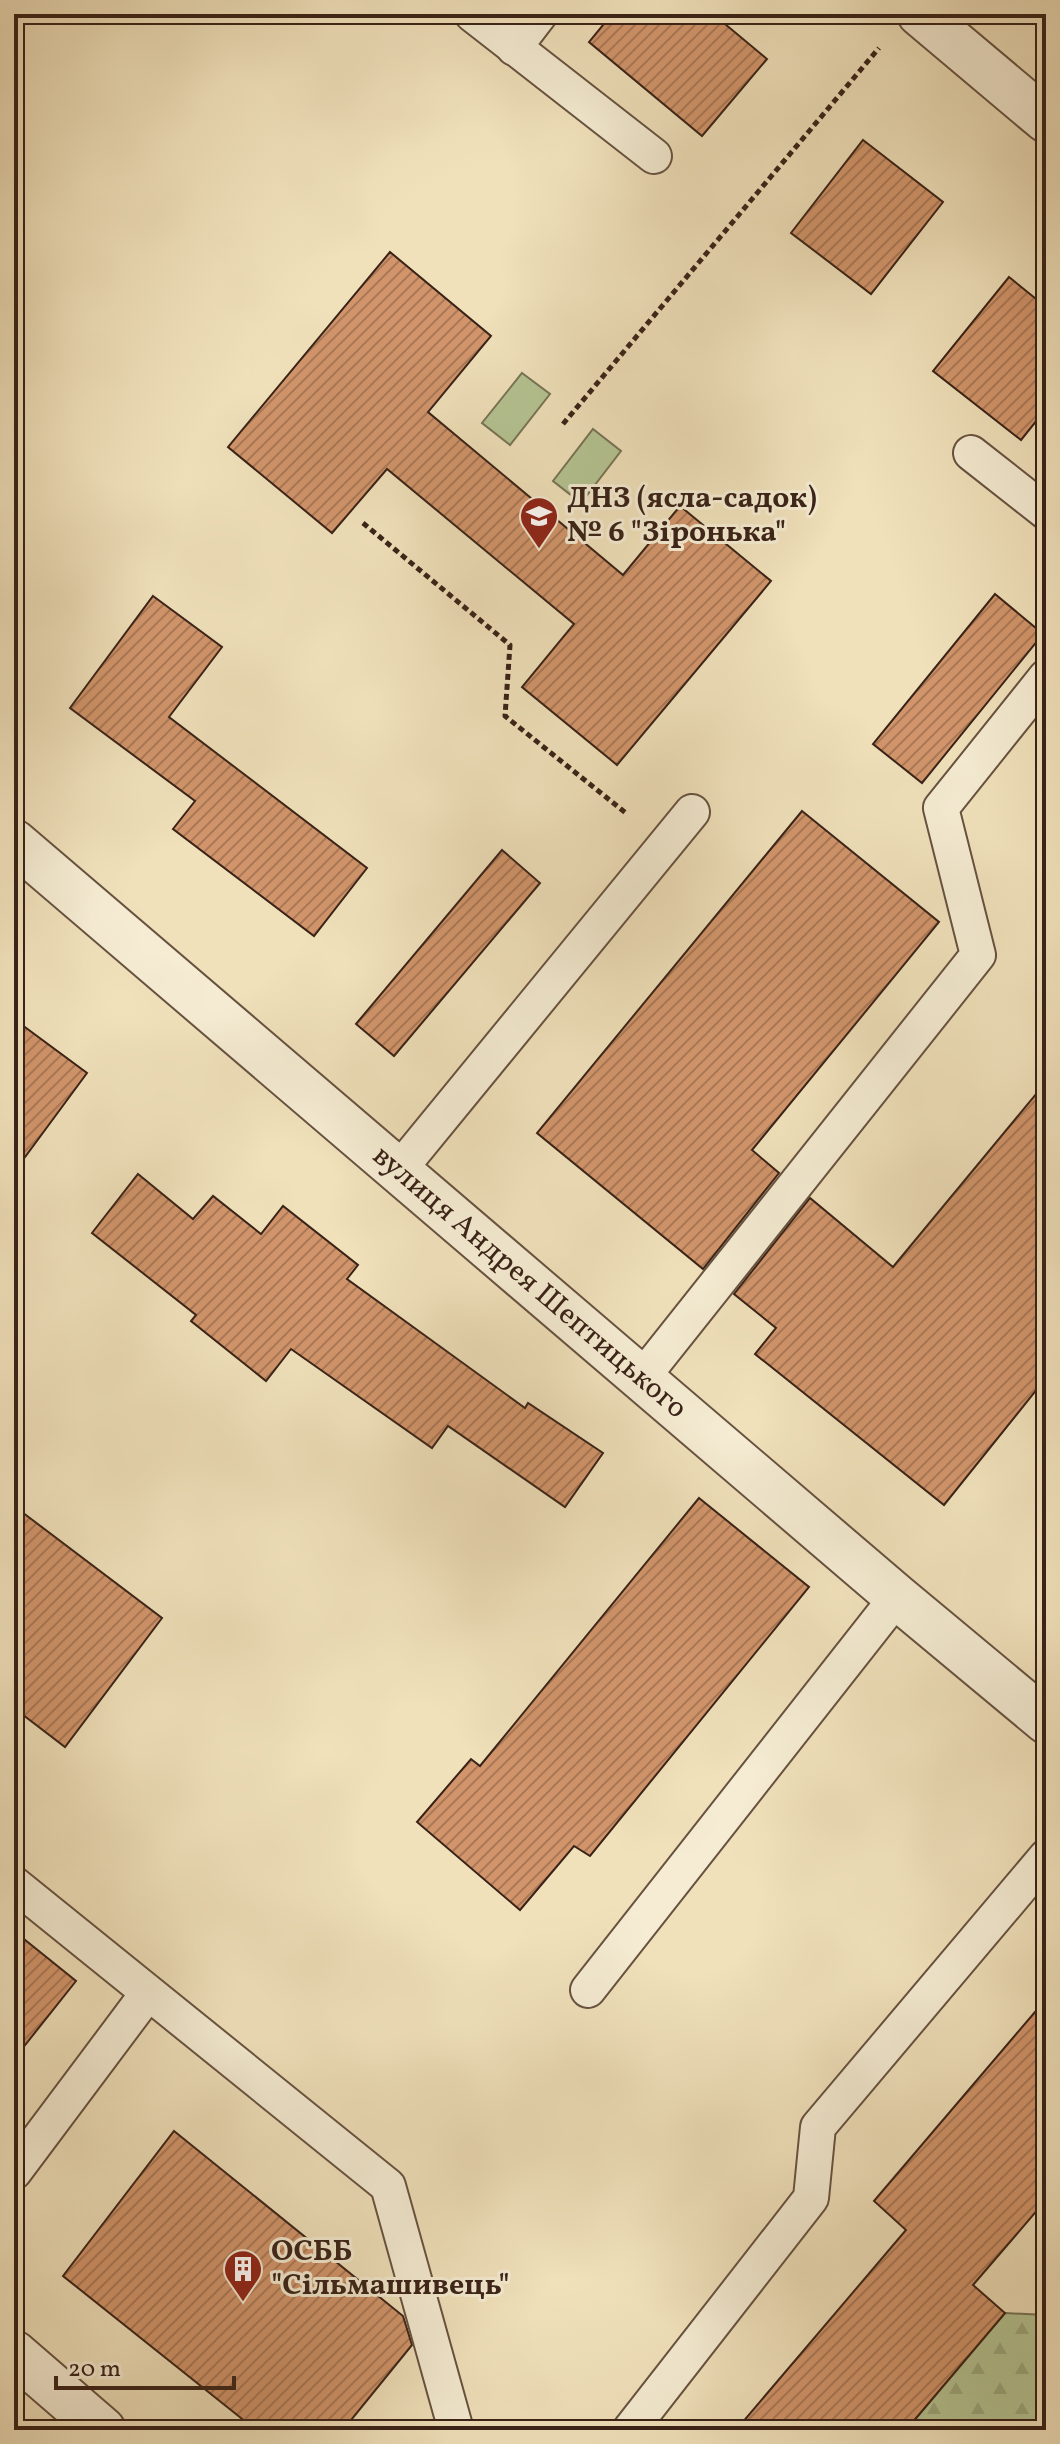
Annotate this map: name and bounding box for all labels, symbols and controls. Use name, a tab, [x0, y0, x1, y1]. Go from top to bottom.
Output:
place label: ДНЗ (ясла-садок) № 6 "Зіронька"	[567, 478, 817, 554]
school or university icon: ДНЗ (ясла-садок) № 6 "Зіронька"	[518, 495, 560, 550]
street label: вулиця Андрея Шептицького	[363, 1136, 696, 1429]
place label: ОСББ "Сільмашивець"	[271, 2231, 510, 2307]
building icon: ОСББ "Сільмашивець"	[222, 2248, 264, 2303]
scale bar	[56, 2340, 234, 2390]
text: 20 m	[68, 2353, 121, 2387]

